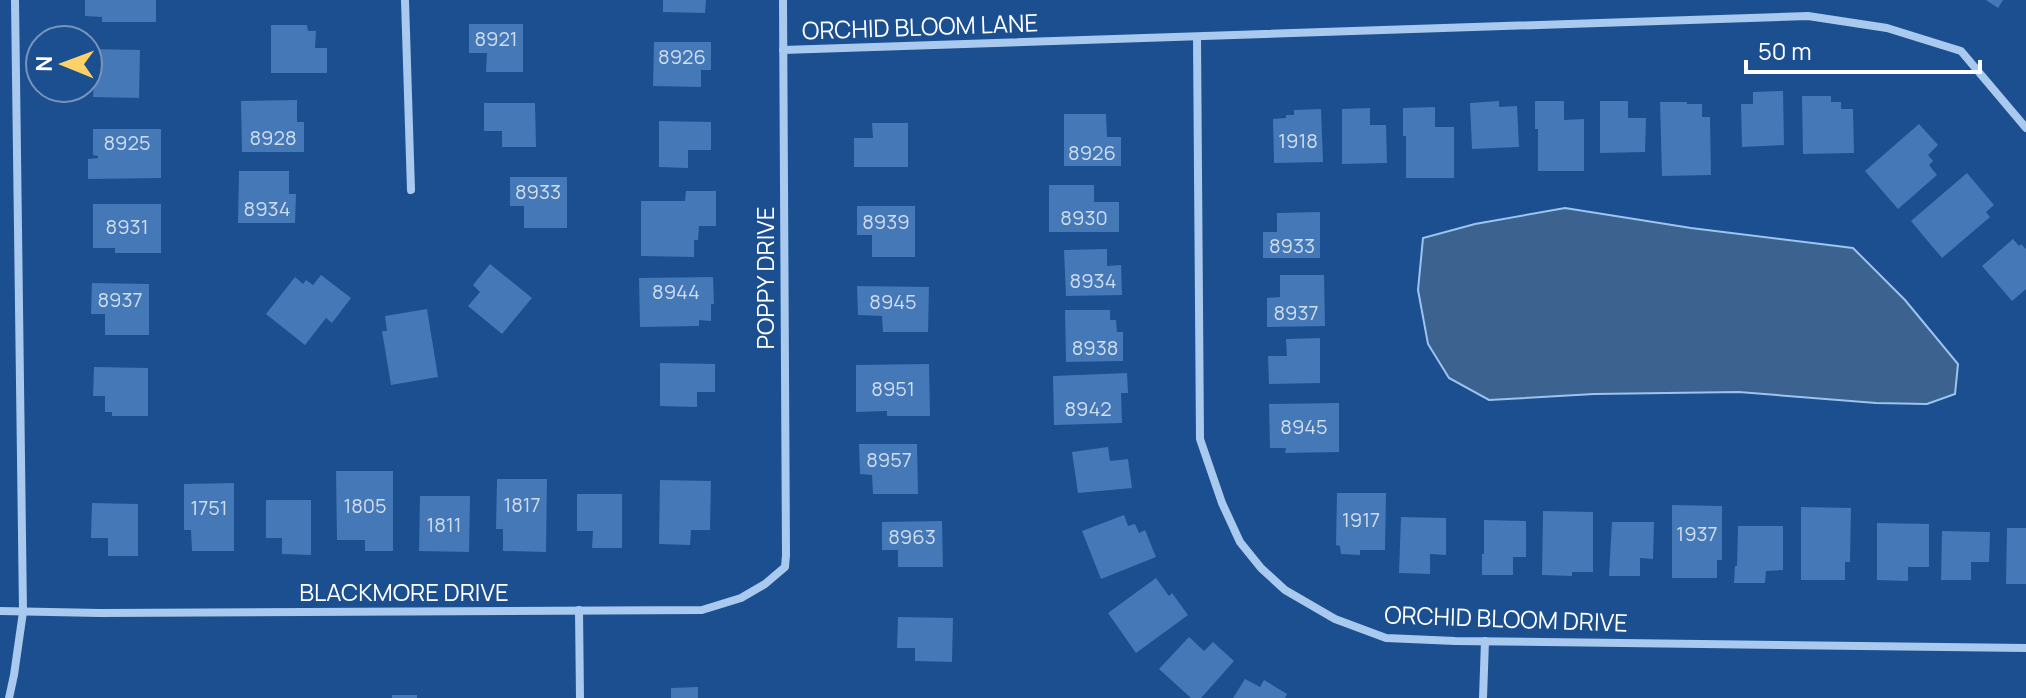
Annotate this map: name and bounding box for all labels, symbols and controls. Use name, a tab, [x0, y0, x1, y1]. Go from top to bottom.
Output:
street label: ORCHID BLOOM LANE	[801, 5, 1039, 47]
north arrow	[24, 24, 104, 104]
scale bar	[1746, 24, 1980, 74]
house number: 8921	[474, 25, 518, 52]
text: 50 m	[1758, 34, 1812, 67]
house number: 8926	[658, 43, 706, 70]
text: N	[29, 55, 59, 72]
house number: 8928	[249, 124, 297, 151]
house number: 1918	[1278, 127, 1318, 154]
house number: 8925	[104, 129, 150, 156]
house number: 8926	[1068, 139, 1116, 166]
house number: 8933	[515, 178, 561, 205]
house number: 8934	[244, 195, 290, 222]
house number: 8930	[1060, 204, 1108, 231]
street label: POPPY DRIVE	[748, 206, 781, 350]
house number: 8939	[862, 208, 910, 235]
house number: 8931	[106, 213, 148, 240]
house number: 8933	[1269, 232, 1315, 259]
house number: 8934	[1070, 267, 1116, 294]
house number: 8944	[652, 278, 700, 305]
house number: 8937	[97, 286, 143, 313]
house number: 8945	[869, 288, 917, 315]
house number: 8937	[1273, 299, 1319, 326]
house number: 8938	[1072, 334, 1118, 361]
house number: 8951	[871, 375, 915, 402]
house number: 8942	[1064, 395, 1112, 422]
house number: 8945	[1280, 413, 1328, 440]
house number: 8957	[866, 446, 912, 473]
house number: 1817	[503, 491, 541, 518]
house number: 1805	[343, 492, 387, 519]
house number: 1751	[190, 494, 228, 521]
house number: 1917	[1342, 506, 1380, 533]
house number: 1811	[426, 511, 462, 538]
house number: 1937	[1676, 520, 1718, 547]
house number: 8963	[888, 523, 936, 550]
street label: BLACKMORE DRIVE	[299, 575, 509, 608]
street label: ORCHID BLOOM DRIVE	[1384, 597, 1628, 639]

